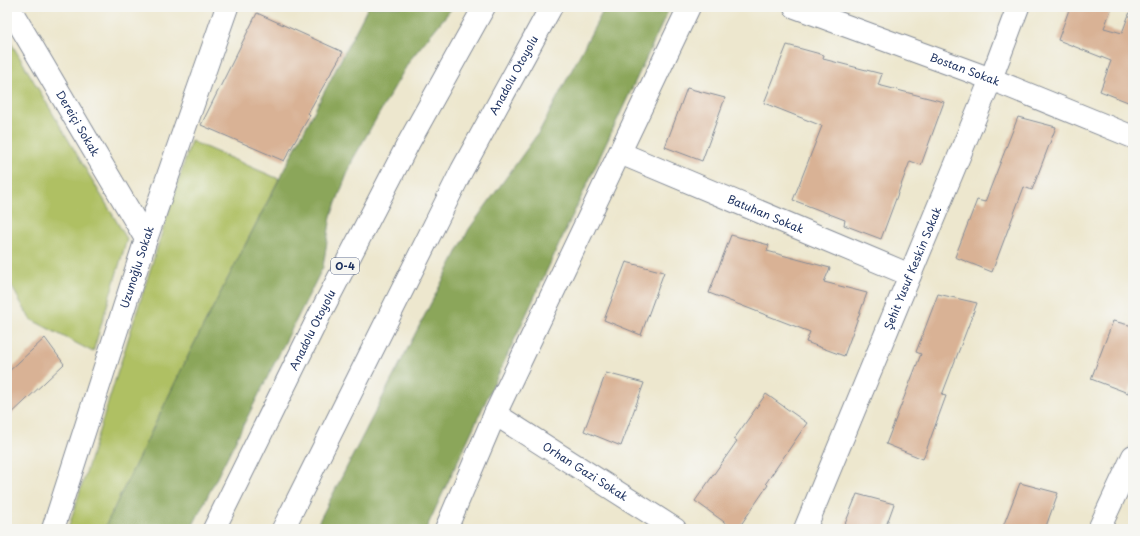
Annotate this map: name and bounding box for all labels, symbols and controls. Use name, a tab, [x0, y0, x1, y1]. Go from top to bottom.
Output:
street label: Anadolu Otoyolu	[485, 32, 542, 118]
street label: Bostan Sokak	[928, 48, 1003, 90]
street label: Dereiçi Sokak	[52, 87, 105, 160]
street label: Batuhan Sokak	[725, 190, 807, 238]
street label: Şehit Yusuf Keskin Sokak	[879, 203, 946, 332]
street label: Uzunoğlu Sokak	[115, 223, 158, 310]
road number: O-4	[331, 258, 359, 274]
street label: Anadolu Otoyolu	[285, 286, 339, 373]
street label: Orhan Gazi Sokak	[539, 437, 632, 505]

